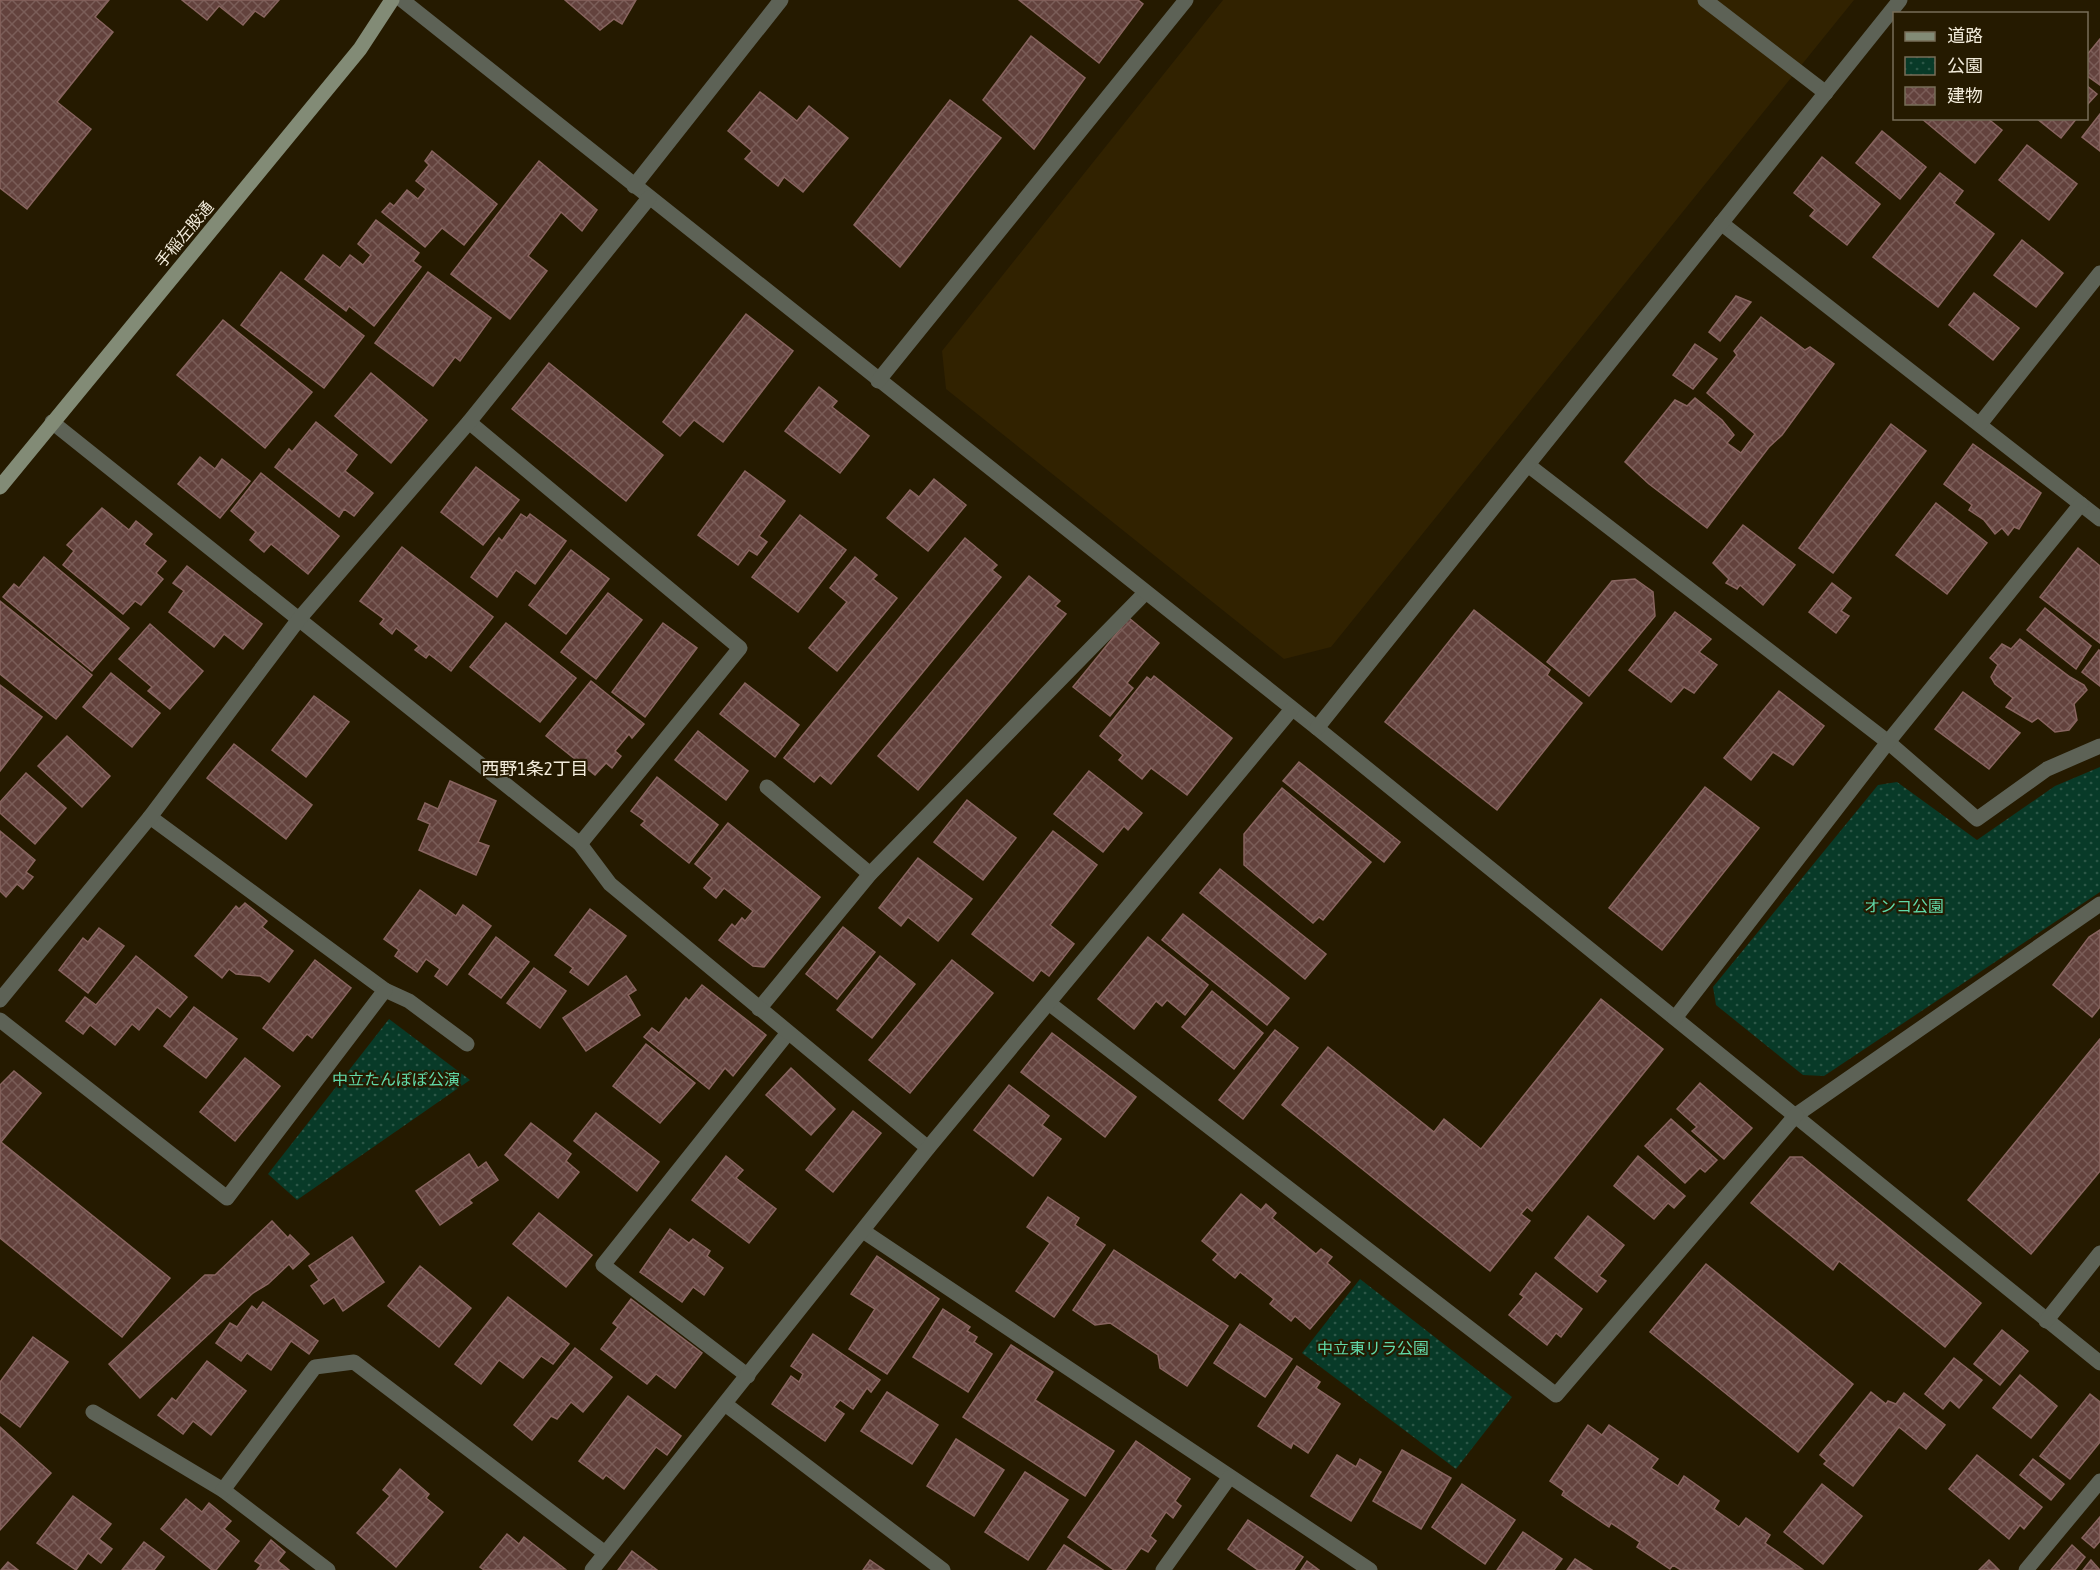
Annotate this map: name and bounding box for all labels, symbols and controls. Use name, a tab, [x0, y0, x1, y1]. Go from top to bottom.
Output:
legend	[1893, 12, 2088, 120]
text: 道路	[1947, 25, 1983, 46]
text: 公園	[1947, 55, 1983, 76]
text: 建物	[1947, 85, 1983, 106]
street label: 手稲左股通	[151, 198, 217, 270]
district label: 西野1条2丁目	[482, 758, 588, 779]
park label: オンコ公園	[1864, 897, 1944, 915]
park label: 中立たんぽぽ公演	[332, 1070, 460, 1088]
park label: 中立東リラ公園	[1317, 1339, 1429, 1357]

